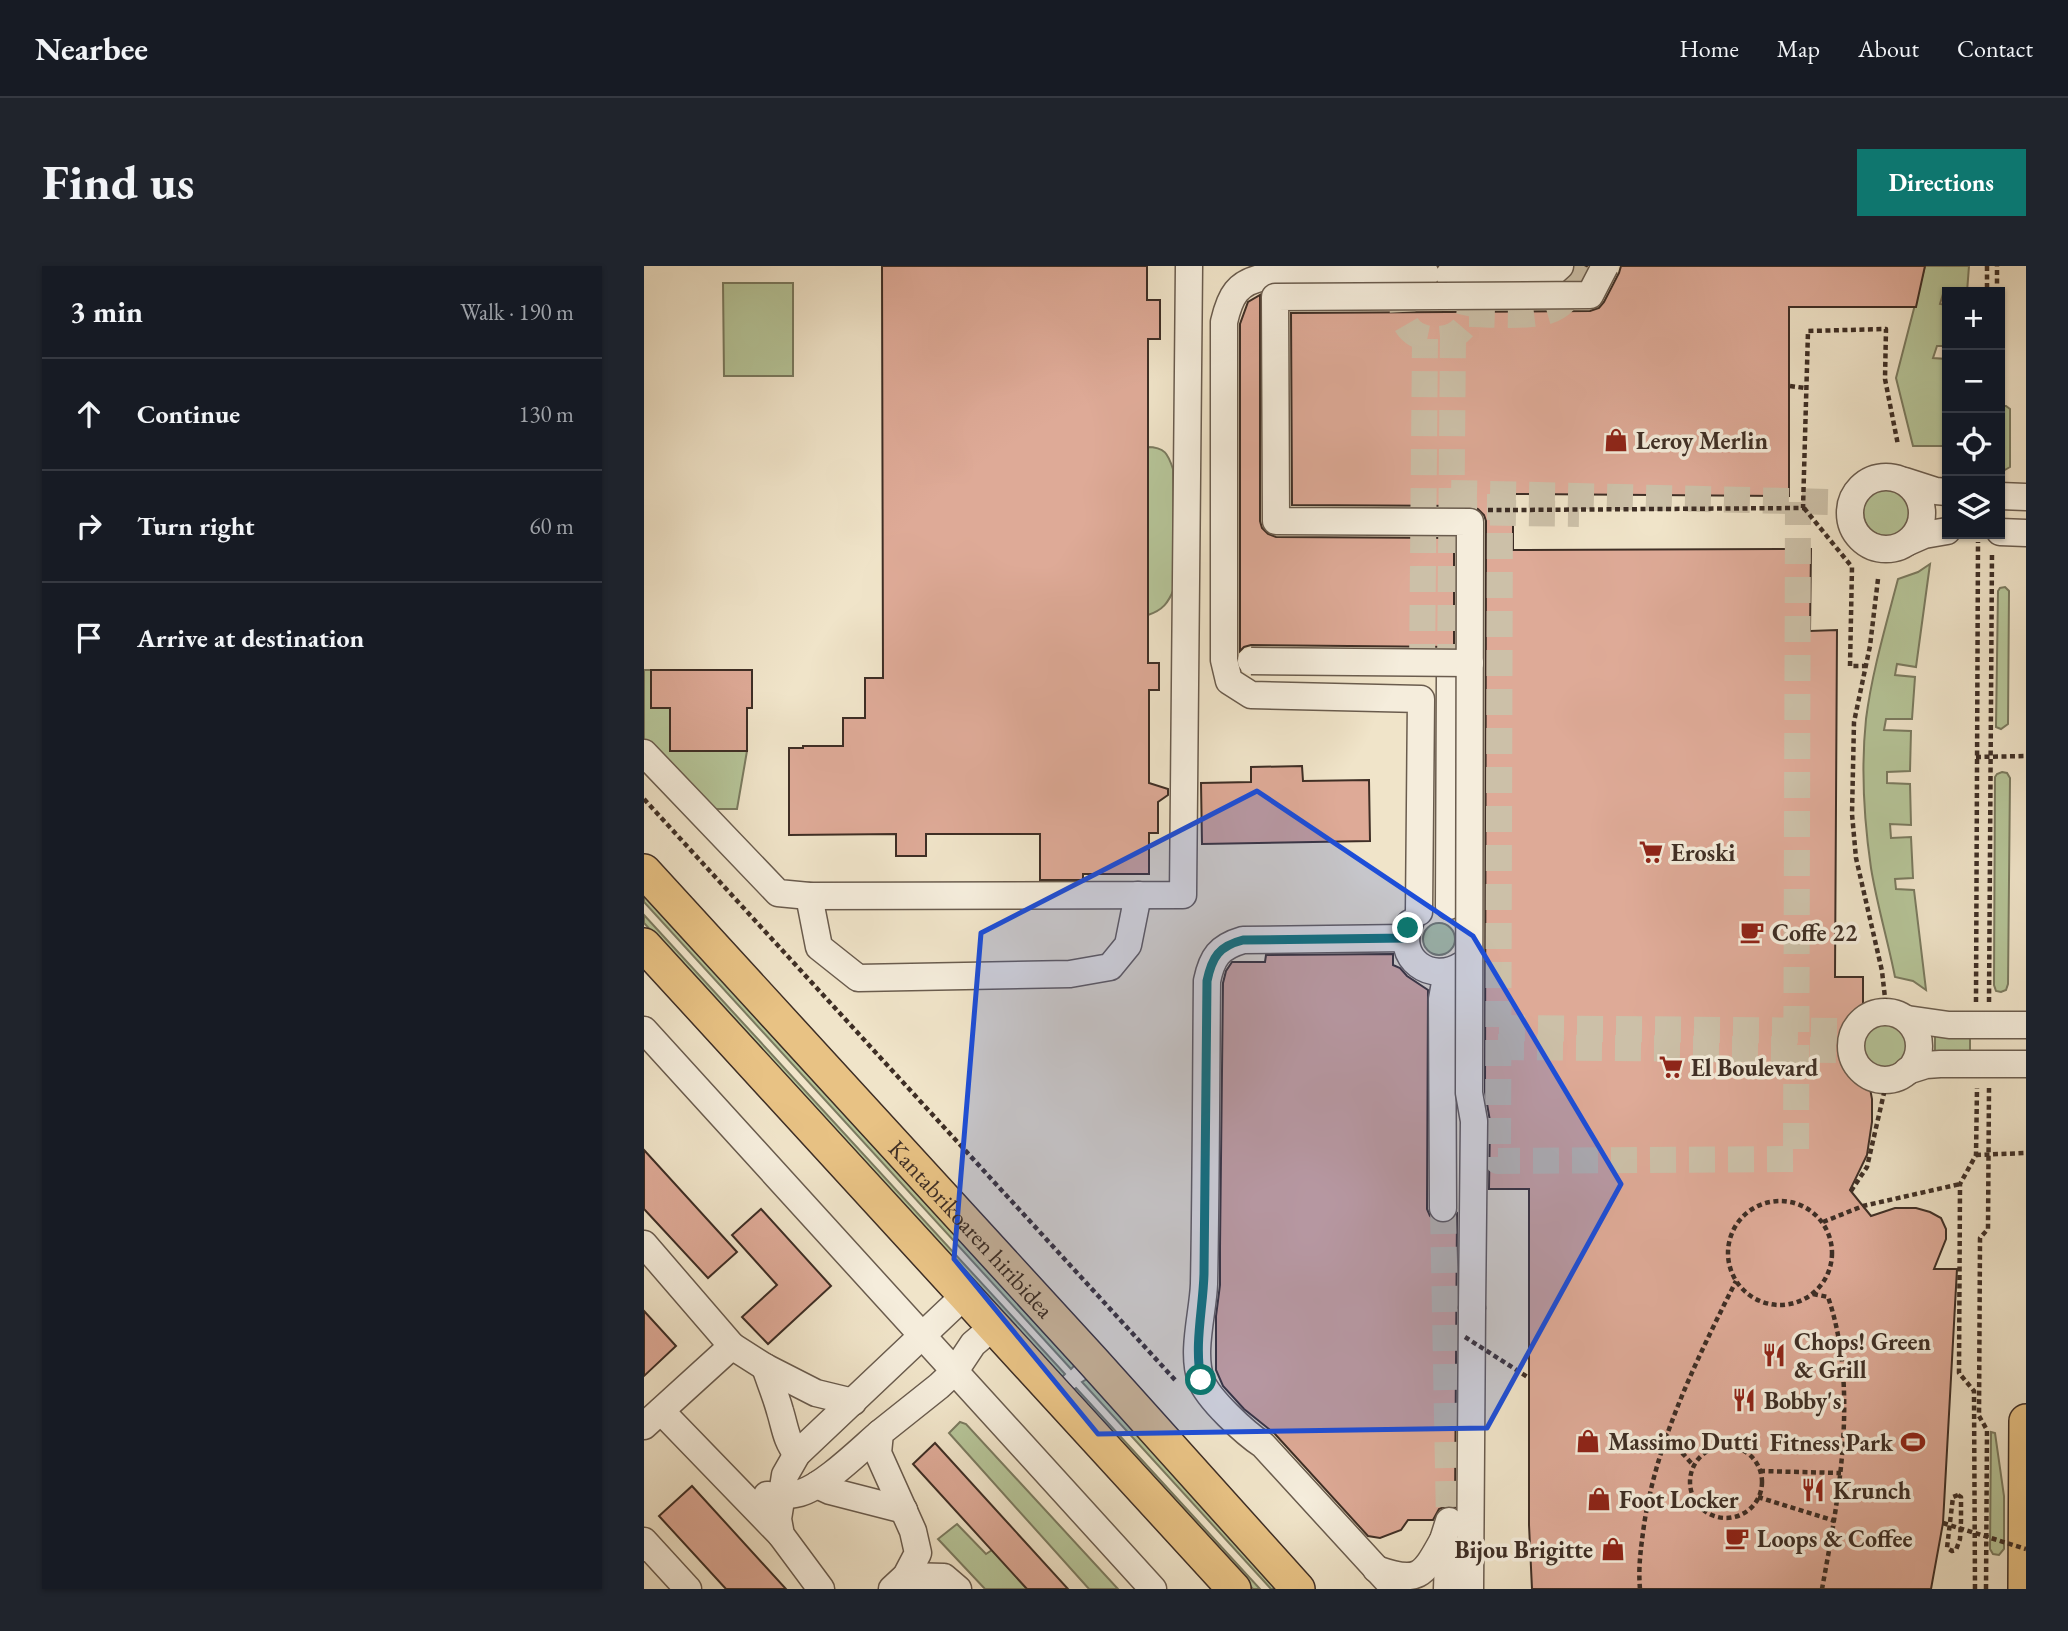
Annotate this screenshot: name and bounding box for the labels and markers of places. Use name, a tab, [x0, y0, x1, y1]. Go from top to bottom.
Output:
place label: Leroy Merlin	[1636, 425, 1768, 457]
shop icon: Leroy Merlin	[1602, 426, 1630, 454]
place label: Eroski	[1671, 837, 1735, 868]
supermarket icon: Eroski	[1637, 838, 1665, 866]
place label: Coffe 22	[1772, 917, 1858, 948]
cafe icon: Coffe 22	[1738, 918, 1766, 946]
place label: El Boulevard	[1691, 1052, 1819, 1083]
supermarket icon: El Boulevard	[1657, 1053, 1685, 1081]
place label: Chops! Green & Grill	[1794, 1326, 1932, 1385]
restaurant icon: Chops! Green & Grill	[1760, 1341, 1788, 1369]
place label: Bobby's	[1764, 1385, 1841, 1417]
restaurant icon: Bobby's	[1730, 1386, 1758, 1414]
place label: Massimo Dutti	[1608, 1426, 1758, 1457]
shop icon: Massimo Dutti	[1574, 1427, 1602, 1455]
place label: Fitness Park	[1770, 1427, 1894, 1458]
sports icon: Fitness Park	[1899, 1428, 1927, 1456]
place label: Krunch	[1833, 1475, 1912, 1506]
restaurant icon: Krunch	[1799, 1476, 1827, 1504]
place label: Foot Locker	[1619, 1484, 1739, 1515]
shop icon: Foot Locker	[1585, 1485, 1613, 1513]
place label: Loops & Coffee	[1757, 1523, 1912, 1554]
cafe icon: Loops & Coffee	[1723, 1524, 1751, 1552]
place label: Bijou Brigitte	[1454, 1534, 1593, 1566]
shop icon: Bijou Brigitte	[1599, 1535, 1627, 1563]

